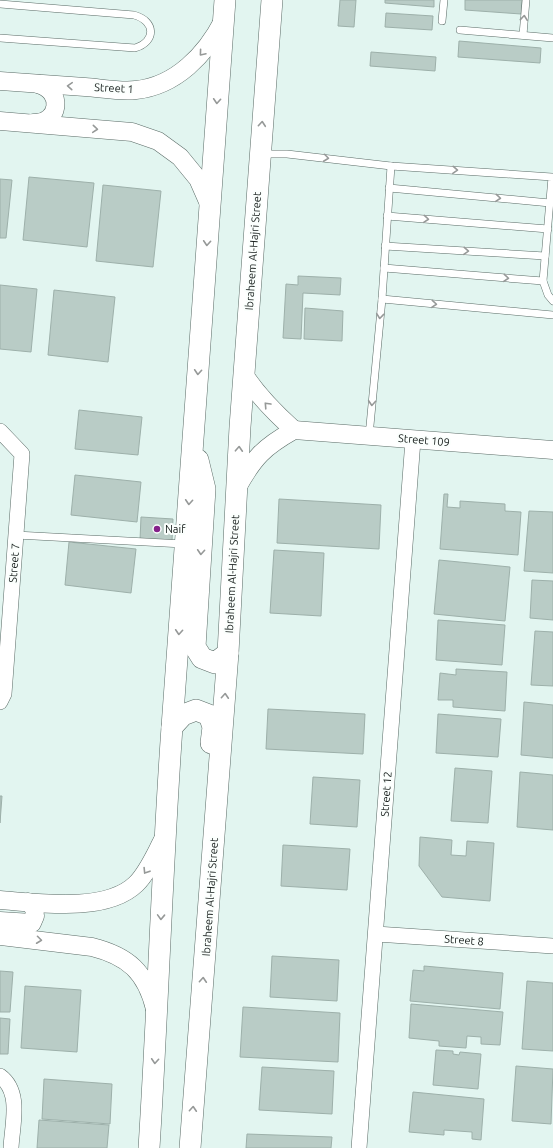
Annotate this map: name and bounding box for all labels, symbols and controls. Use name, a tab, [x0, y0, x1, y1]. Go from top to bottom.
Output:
one-way arrow	[520, 15, 529, 21]
one-way arrow	[200, 49, 207, 56]
one-way arrow	[67, 81, 73, 90]
street label: Street 1	[94, 81, 134, 95]
one-way arrow	[213, 98, 222, 104]
one-way arrow	[257, 121, 266, 127]
one-way arrow	[92, 124, 98, 133]
one-way arrow	[323, 153, 329, 162]
one-way arrow	[452, 166, 458, 175]
street label: Ibraheem Al-Hajri Street	[243, 191, 263, 311]
one-way arrow	[495, 193, 501, 202]
one-way arrow	[423, 215, 429, 224]
one-way arrow	[202, 240, 211, 246]
one-way arrow	[463, 247, 469, 255]
one-way arrow	[503, 274, 509, 283]
one-way arrow	[431, 299, 437, 308]
one-way arrow	[376, 313, 385, 319]
one-way arrow	[194, 369, 203, 375]
one-way arrow	[367, 400, 376, 406]
one-way arrow	[264, 402, 272, 410]
street label: Street 109	[398, 432, 450, 448]
one-way arrow	[235, 446, 243, 452]
one-way arrow	[184, 499, 193, 505]
street label: Ibraheem Al-Hajri Street	[223, 514, 241, 634]
place label: Naif	[165, 523, 186, 535]
marker: Naif	[152, 524, 162, 534]
street label: Street 7	[7, 543, 21, 583]
one-way arrow	[197, 549, 206, 555]
one-way arrow	[175, 629, 184, 635]
one-way arrow	[220, 693, 229, 699]
street label: Street 12	[378, 771, 394, 817]
street label: Ibraheem Al-Hajri Street	[200, 837, 220, 957]
one-way arrow	[143, 867, 151, 874]
one-way arrow	[157, 914, 166, 920]
street label: Street 8	[444, 933, 484, 947]
one-way arrow	[36, 935, 42, 944]
one-way arrow	[199, 976, 208, 983]
one-way arrow	[150, 1058, 159, 1064]
one-way arrow	[189, 1106, 198, 1112]

